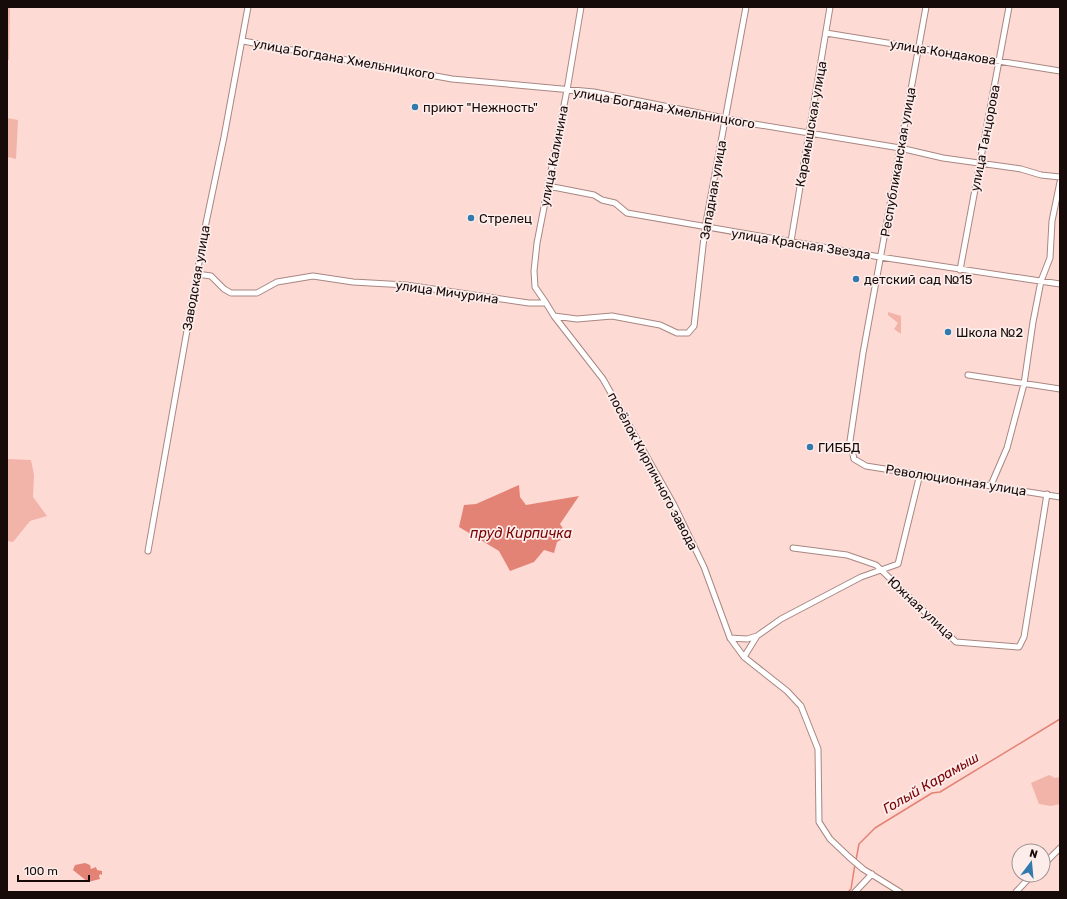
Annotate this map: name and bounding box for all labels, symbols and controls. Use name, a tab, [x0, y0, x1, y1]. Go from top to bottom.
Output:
street label: улица Богдана Хмельницкого	[252, 36, 436, 82]
street label: улица Кондакова	[889, 36, 997, 68]
street label: Карамышская улица	[793, 60, 829, 188]
street label: улица Танцорова	[967, 83, 1003, 193]
street label: улица Богдана Хмельницкого	[572, 85, 756, 131]
street label: Республиканская улица	[877, 86, 919, 238]
place label: приют "Нежность"	[423, 100, 538, 115]
marker: приют "Нежность"	[410, 102, 420, 112]
street label: улица Калинина	[537, 104, 571, 208]
street label: Западная улица	[697, 139, 729, 241]
place label: Стрелец	[479, 211, 532, 226]
marker: Стрелец	[466, 213, 476, 223]
street label: Заводская улица	[179, 224, 213, 332]
street label: улица Красная Звезда	[730, 226, 872, 262]
place label: детский сад №15	[864, 272, 973, 287]
marker: детский сад №15	[851, 274, 861, 284]
street label: улица Мичурина	[395, 277, 499, 307]
place label: Школа №2	[956, 325, 1023, 340]
marker: Школа №2	[943, 327, 953, 337]
street label: посёлок Кирпичного завода	[605, 390, 701, 552]
place label: ГИББД	[818, 440, 860, 455]
marker: ГИББД	[805, 442, 815, 452]
street label: Революционная улица	[885, 461, 1027, 499]
water label: пруд Кирпичка	[470, 525, 572, 542]
street label: Южная улица	[885, 573, 957, 643]
water label: Голый Карамыш	[880, 749, 982, 817]
north arrow	[1011, 843, 1051, 883]
text: N	[1028, 847, 1039, 861]
scale bar	[18, 857, 89, 883]
text: 100 m	[24, 864, 58, 878]

